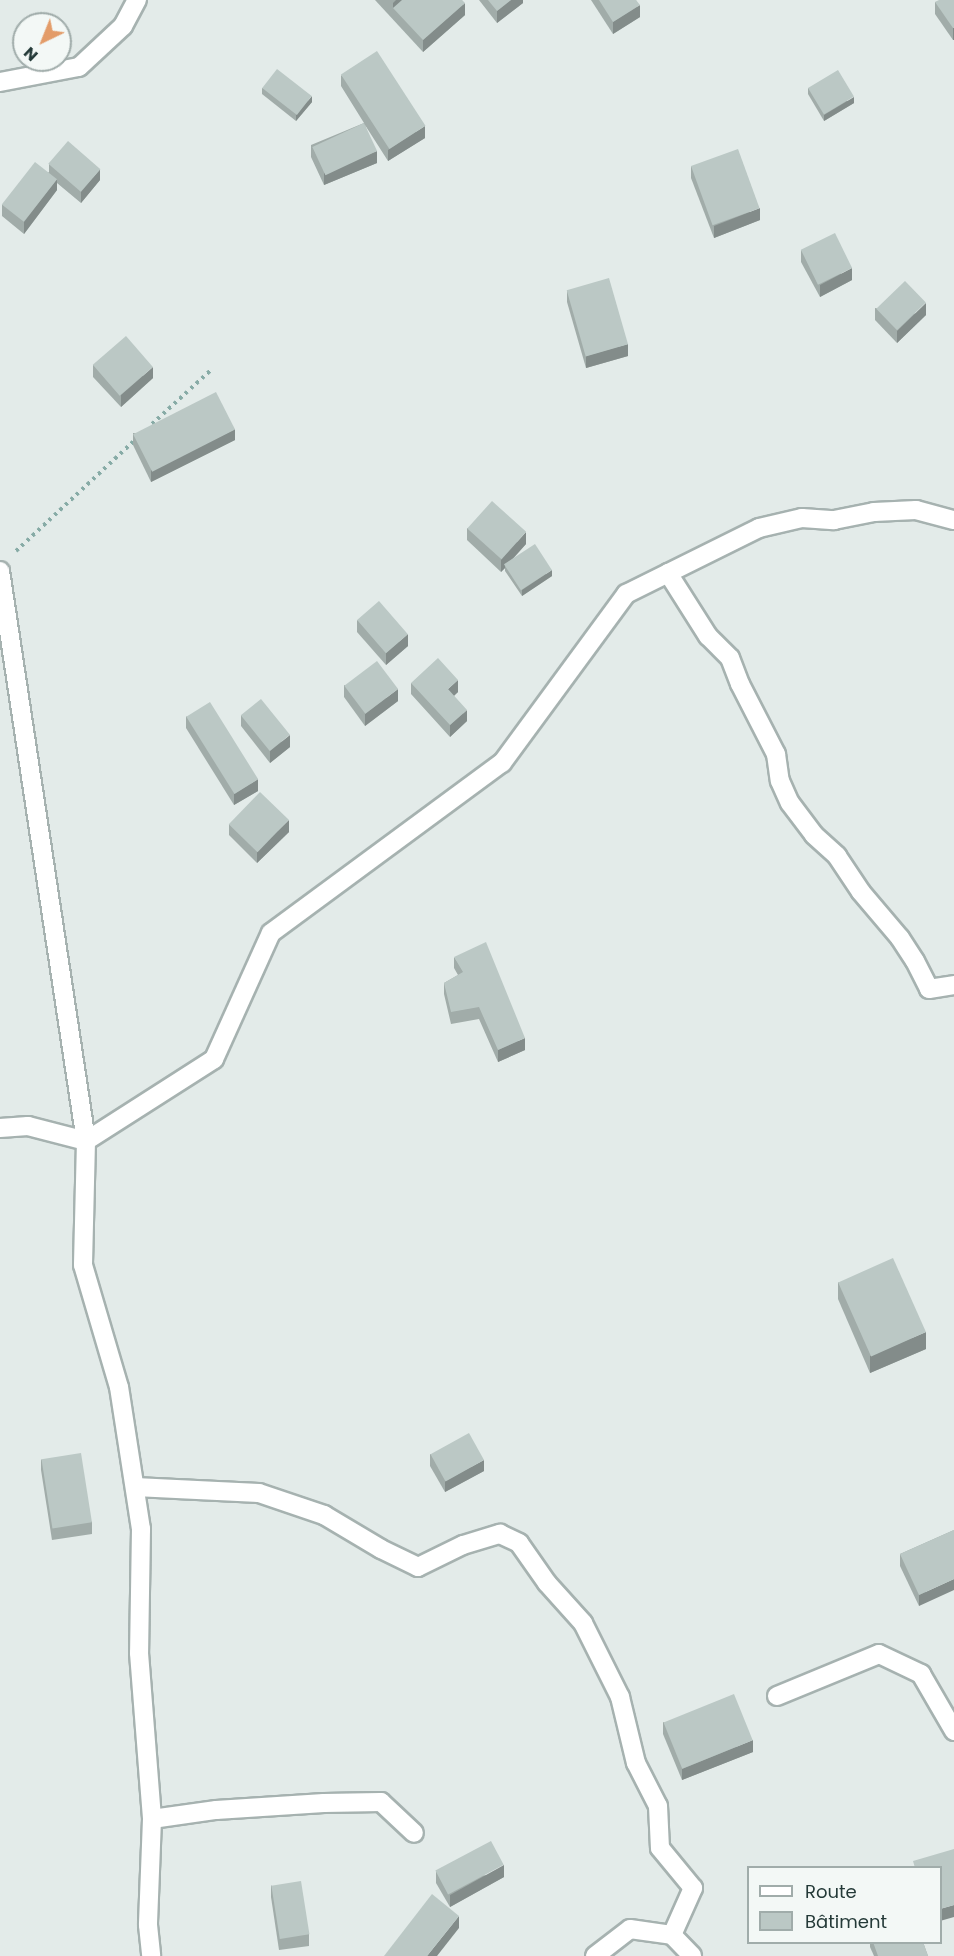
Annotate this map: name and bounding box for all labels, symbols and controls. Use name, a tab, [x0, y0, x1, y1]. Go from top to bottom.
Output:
north arrow	[12, 12, 72, 72]
text: N	[19, 42, 43, 67]
legend	[747, 1866, 942, 1944]
text: Route	[805, 1879, 857, 1904]
text: Bâtiment	[805, 1909, 887, 1934]

